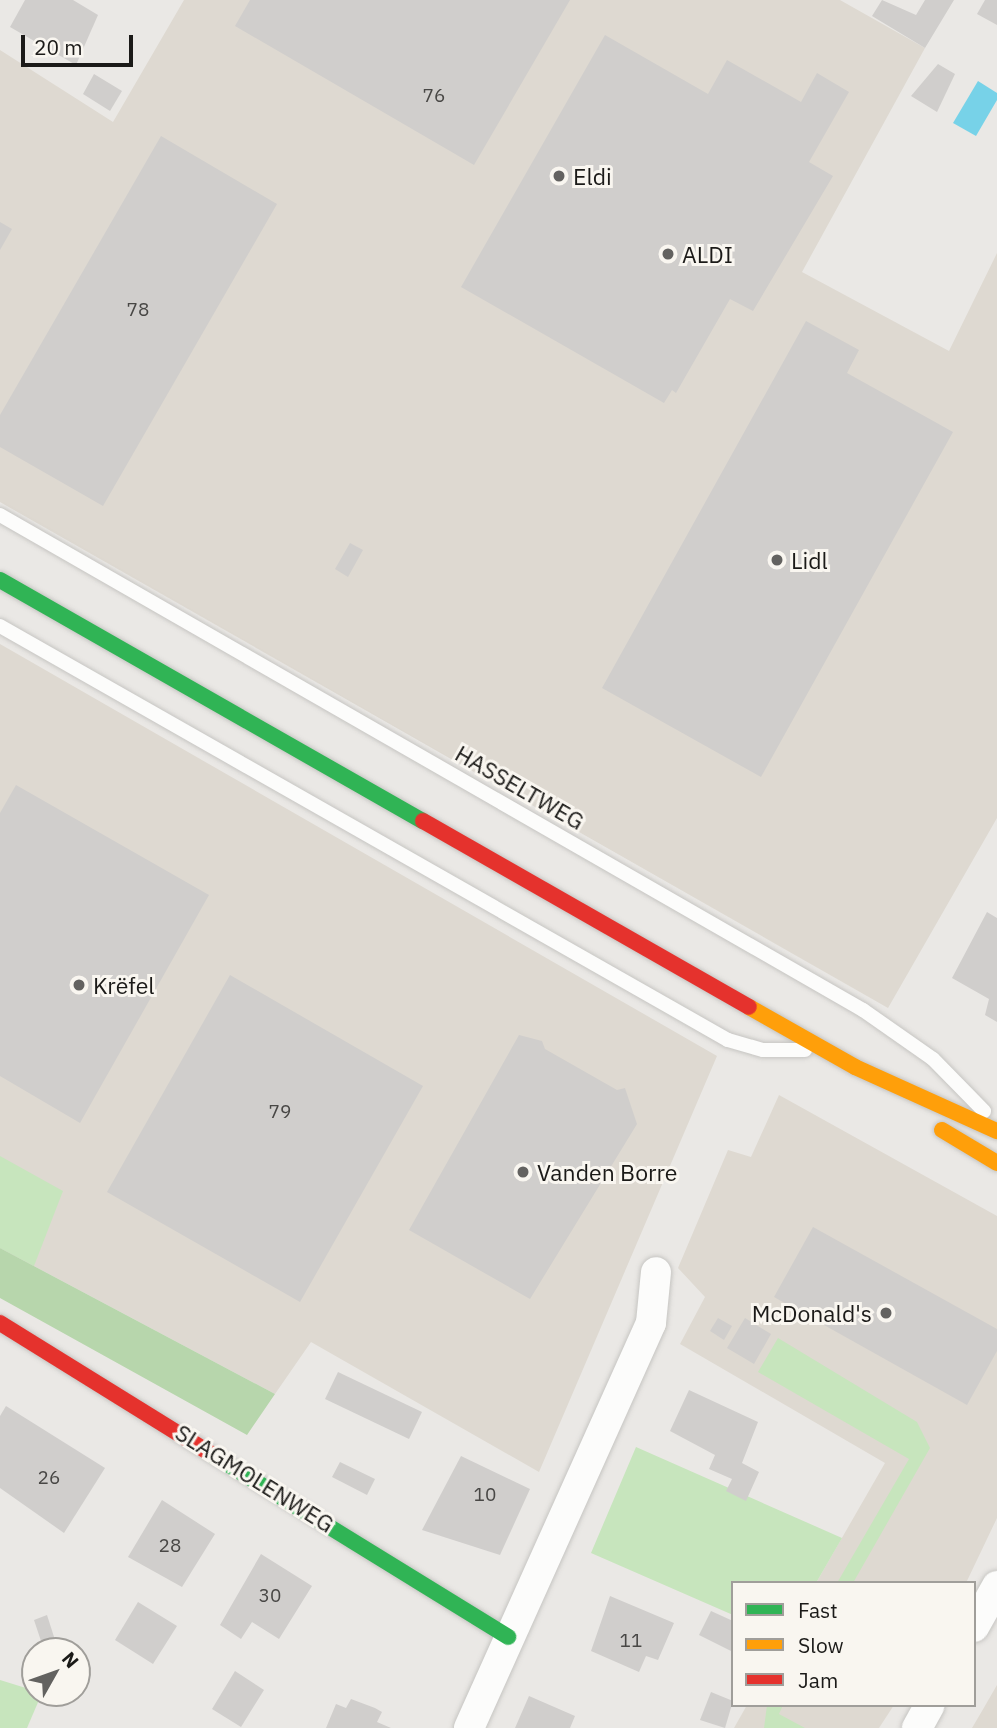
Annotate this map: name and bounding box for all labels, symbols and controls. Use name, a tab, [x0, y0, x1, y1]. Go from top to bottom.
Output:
scale bar	[24, 21, 136, 65]
text: 20 m	[34, 33, 83, 61]
house number: 76	[423, 85, 445, 107]
place label: Eldi	[573, 162, 612, 190]
marker: Eldi	[551, 168, 567, 184]
place label: ALDI	[682, 240, 733, 268]
marker: ALDI	[660, 246, 676, 262]
house number: 78	[127, 299, 149, 321]
place label: Lidl	[791, 546, 828, 574]
marker: Lidl	[769, 552, 785, 568]
street label: HASSELTWEG	[451, 739, 589, 835]
place label: Krëfel	[93, 971, 155, 999]
marker: Krëfel	[71, 977, 87, 993]
house number: 79	[269, 1101, 291, 1123]
place label: Vanden Borre	[537, 1158, 677, 1186]
marker: Vanden Borre	[515, 1164, 531, 1180]
place label: McDonald's	[752, 1299, 872, 1327]
marker: McDonald's	[878, 1305, 894, 1321]
street label: SLAGMOLENWEG	[171, 1418, 339, 1538]
house number: 26	[38, 1467, 60, 1489]
house number: 10	[474, 1484, 496, 1506]
house number: 28	[159, 1535, 181, 1557]
legend	[731, 1581, 976, 1707]
house number: 30	[259, 1585, 281, 1607]
text: Fast	[798, 1596, 838, 1624]
house number: 11	[620, 1630, 642, 1652]
text: Slow	[798, 1631, 844, 1659]
north arrow	[21, 1637, 91, 1707]
text: N	[57, 1647, 84, 1673]
text: Jam	[798, 1666, 838, 1694]

